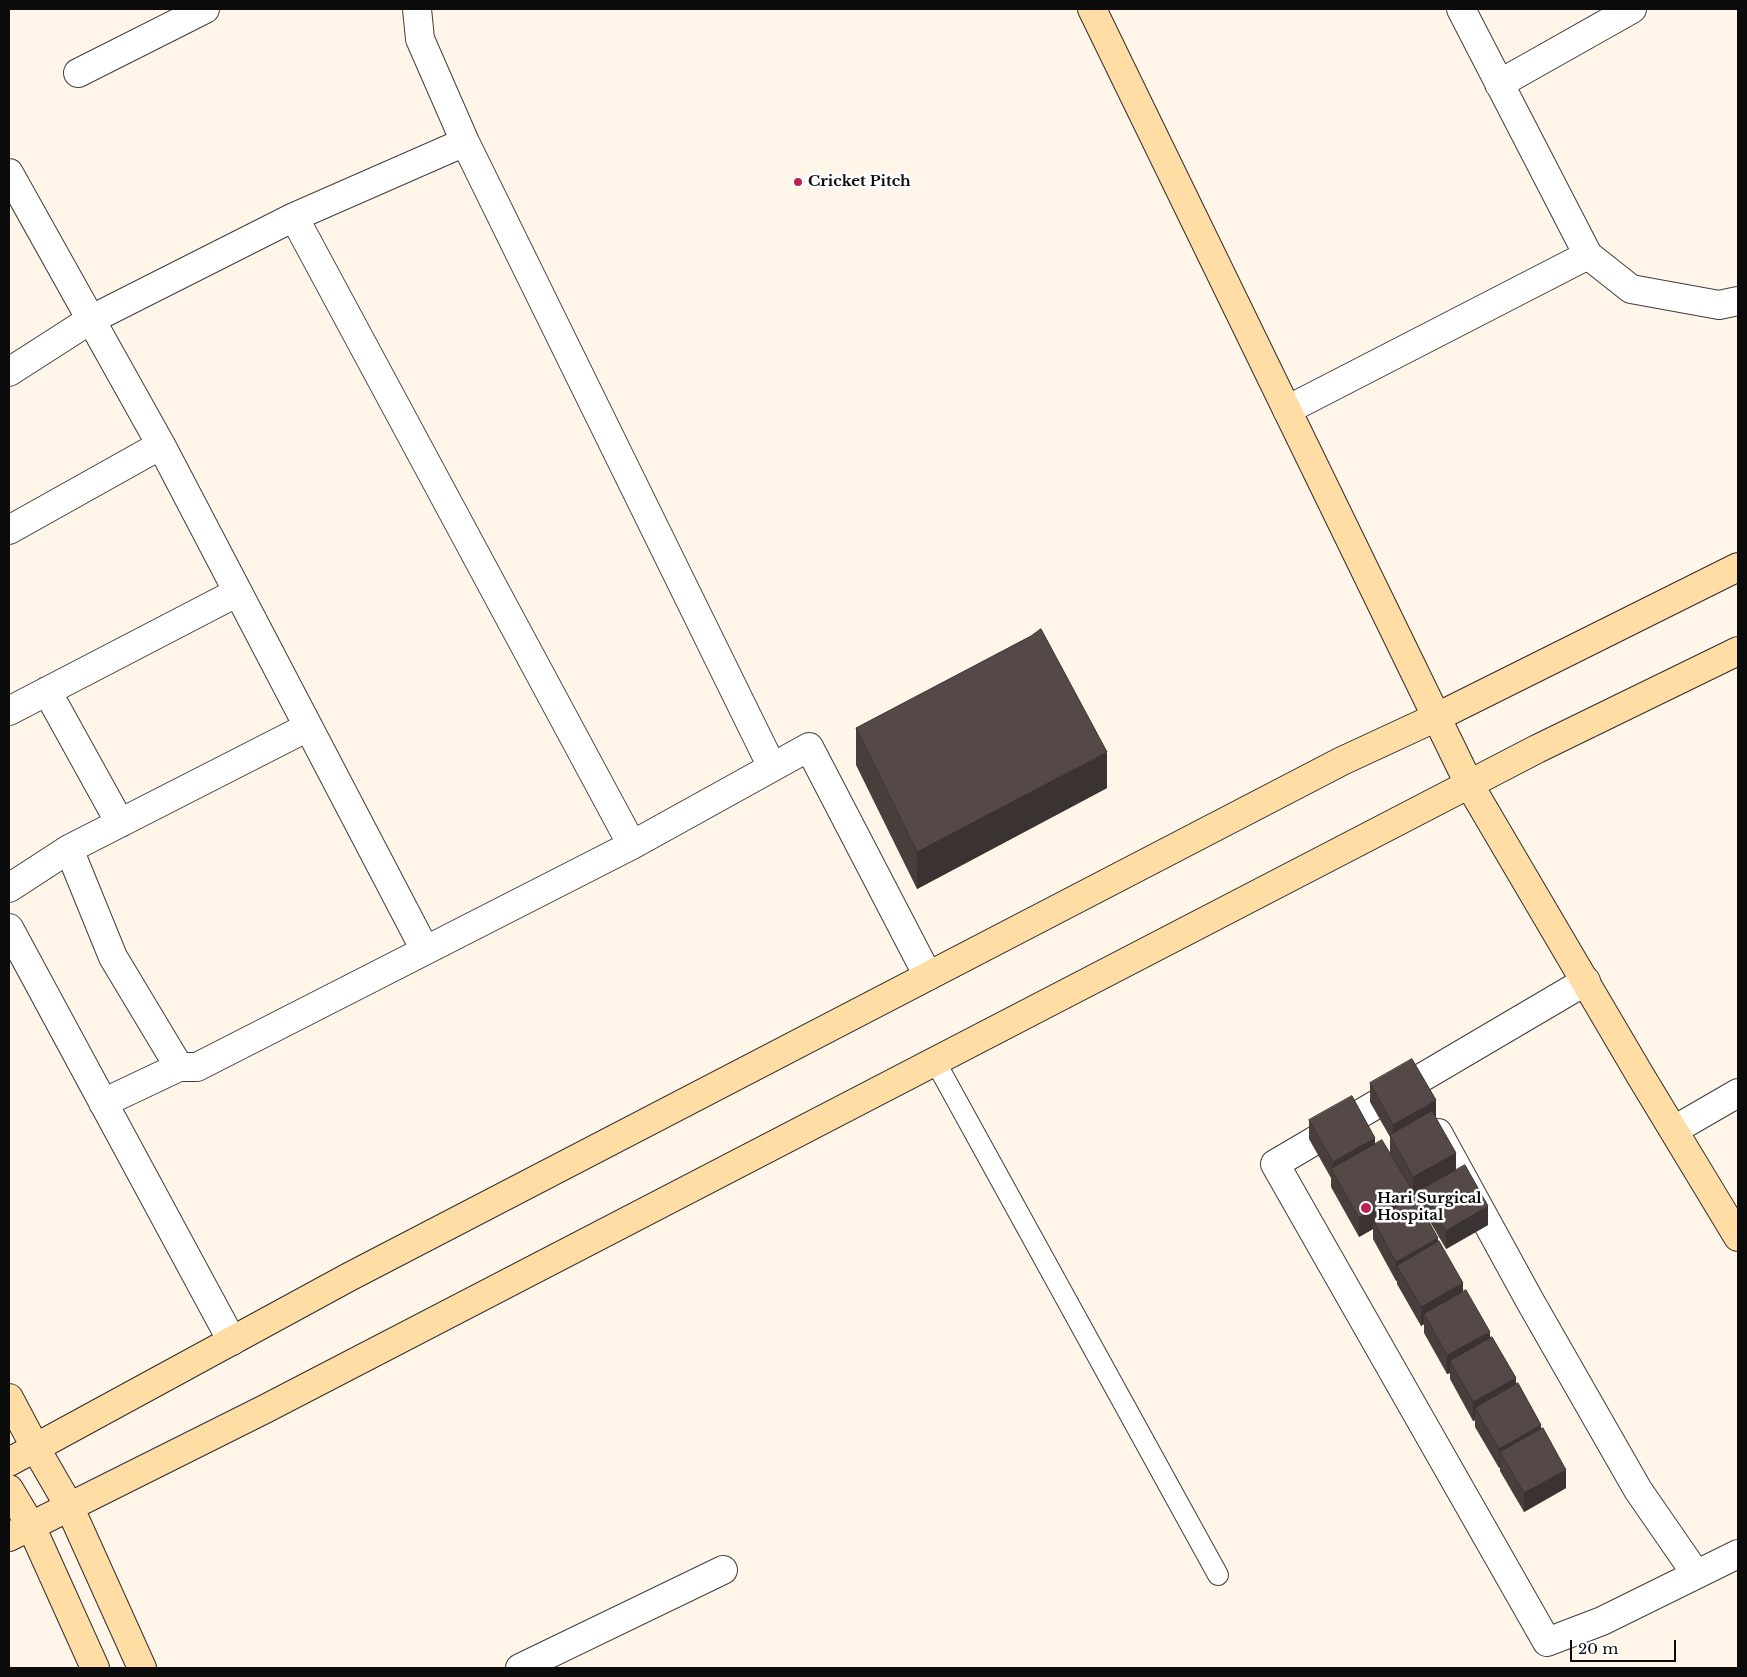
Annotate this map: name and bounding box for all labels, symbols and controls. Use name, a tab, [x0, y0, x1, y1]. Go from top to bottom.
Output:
place label: Cricket Pitch	[808, 173, 911, 191]
marker: Cricket Pitch	[792, 176, 804, 188]
place label: Hari Surgical Hospital	[1377, 1190, 1482, 1225]
marker: Hari Surgical Hospital	[1359, 1201, 1373, 1215]
scale bar	[1572, 1630, 1678, 1662]
text: 20 m	[1578, 1639, 1618, 1658]

